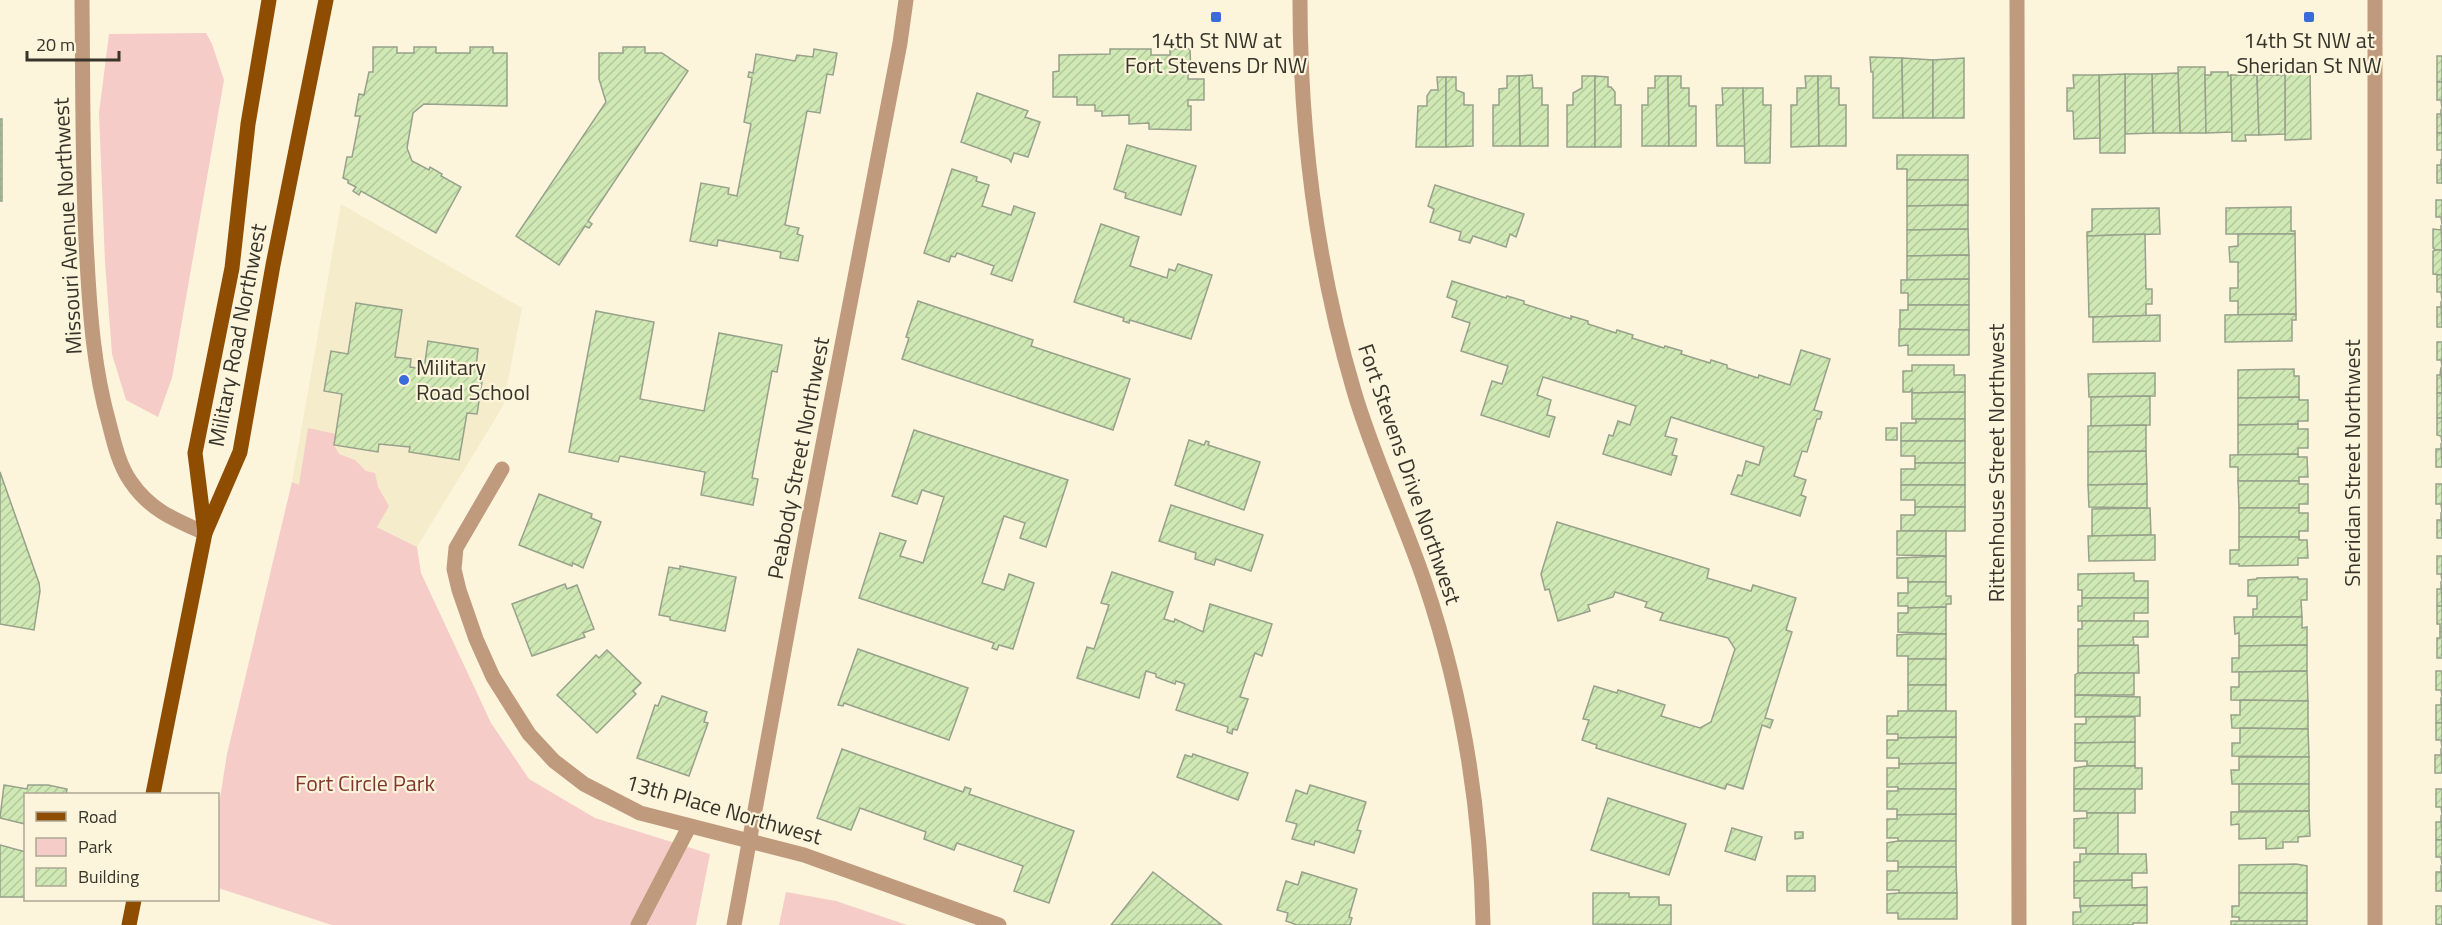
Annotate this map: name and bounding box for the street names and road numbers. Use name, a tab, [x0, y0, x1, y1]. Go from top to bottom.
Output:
street label: Missouri Avenue Northwest	[43, 96, 91, 355]
street label: Military Road Northwest	[199, 220, 275, 449]
street label: Rittenhouse Street Northwest	[1979, 323, 2013, 602]
street label: Peabody Street Northwest	[758, 334, 838, 582]
street label: Fort Stevens Drive Northwest	[1349, 339, 1471, 609]
street label: Sheridan Street Northwest	[2335, 339, 2369, 587]
street label: 13th Place Northwest	[622, 765, 826, 853]

